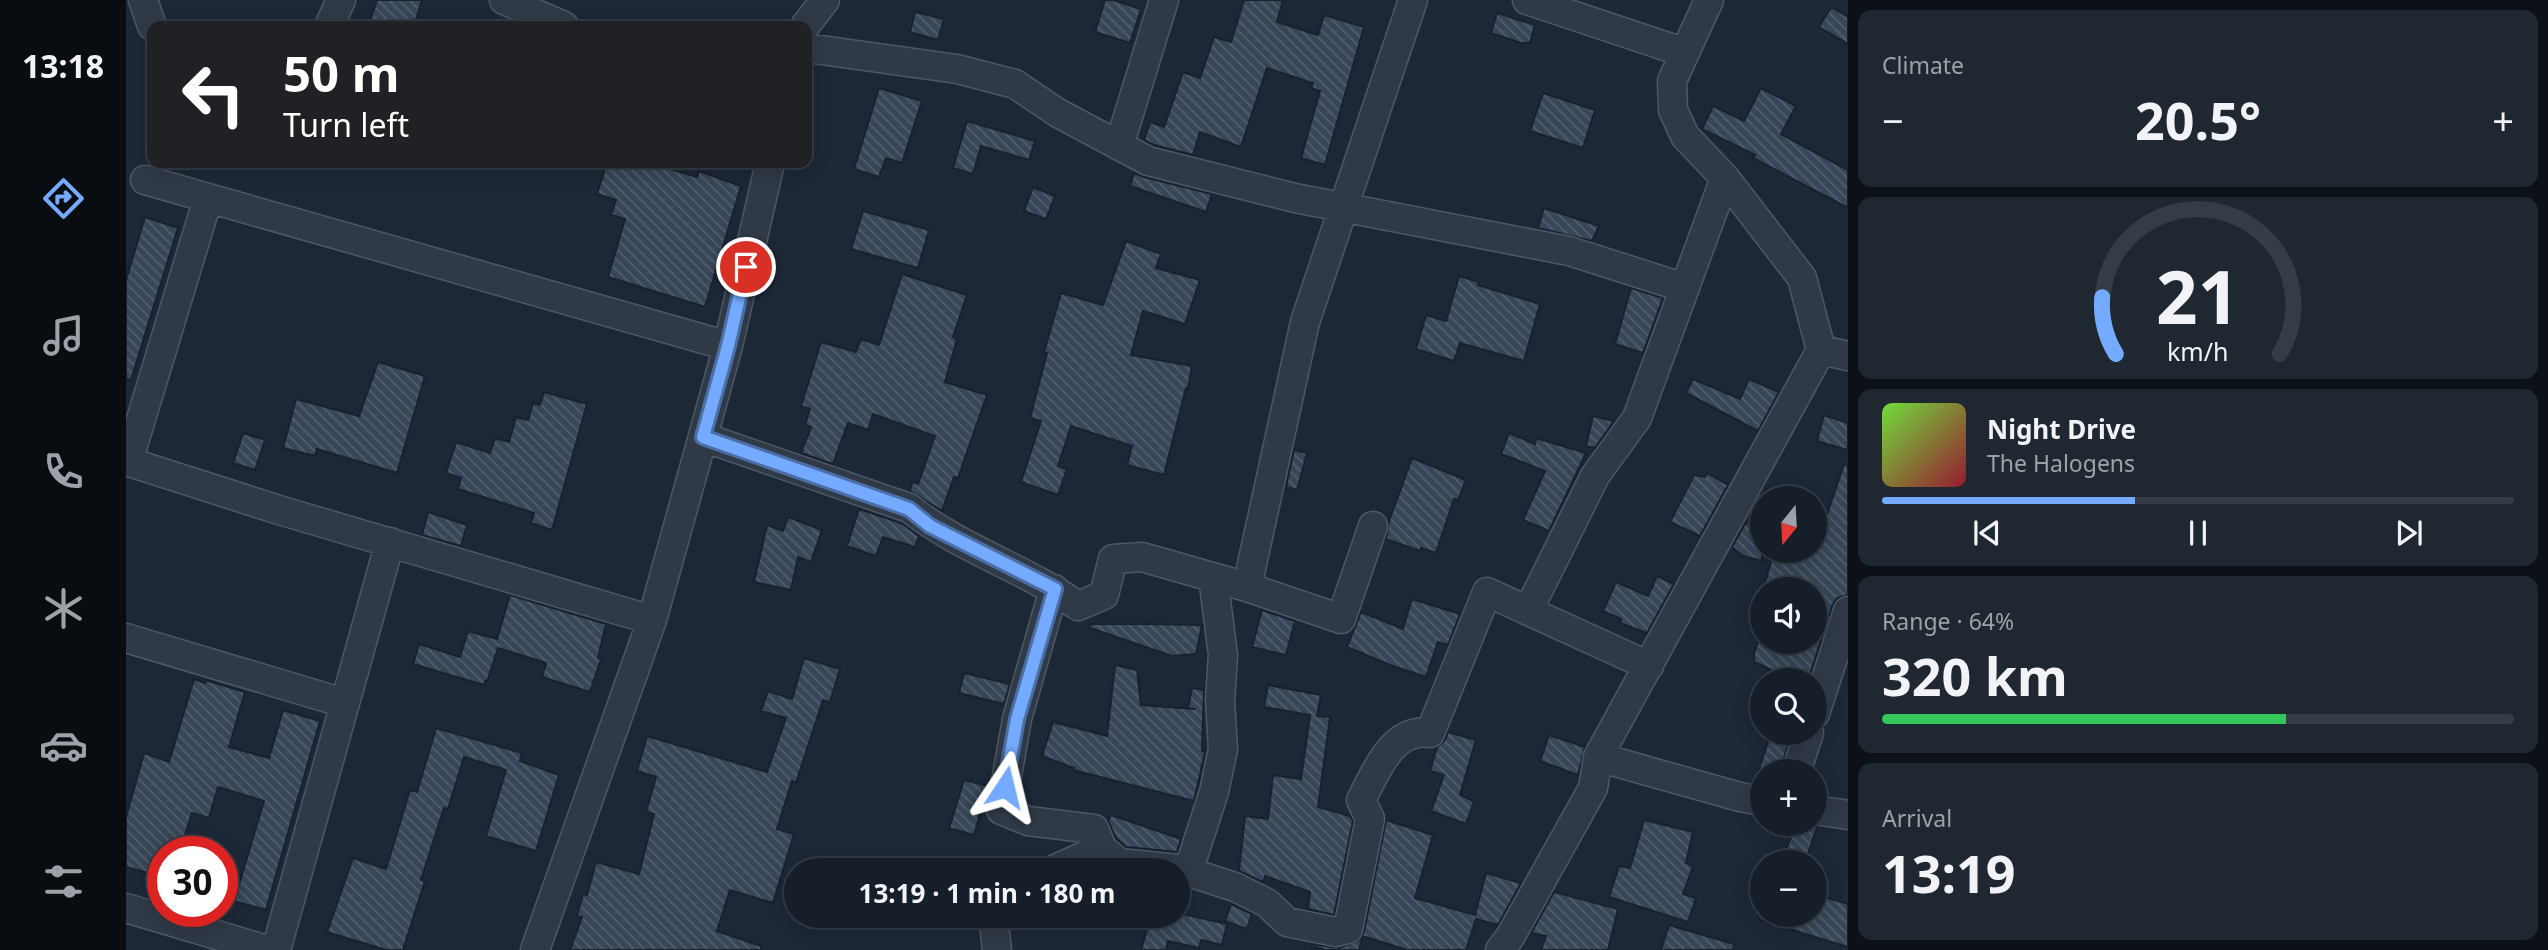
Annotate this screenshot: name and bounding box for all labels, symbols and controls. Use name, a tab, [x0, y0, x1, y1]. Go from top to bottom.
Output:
text: 50 m	[283, 40, 400, 106]
text: 13:18	[22, 44, 104, 87]
icon: left	[168, 49, 259, 140]
text: Climate	[1882, 49, 1964, 81]
text: 20.5°	[2135, 84, 2261, 155]
text: −	[1882, 94, 1904, 146]
text: +	[2492, 94, 2514, 146]
text: Turn left	[283, 103, 409, 146]
icon: directions	[39, 174, 88, 223]
pin	[716, 237, 776, 297]
text: 21	[2156, 246, 2240, 345]
icon: arrive	[727, 248, 765, 286]
icon: music	[39, 311, 88, 360]
text: km/h	[2167, 334, 2229, 368]
text: Night Drive	[1987, 411, 2136, 447]
icon: phone	[39, 447, 88, 496]
text: The Halogens	[1987, 447, 2135, 479]
north arrow	[1750, 486, 1827, 564]
map controls	[1750, 486, 1827, 927]
icon: previous	[1968, 514, 2006, 552]
icon: pause	[2179, 514, 2217, 552]
icon: next	[2390, 514, 2428, 552]
button: sound	[1750, 577, 1827, 654]
icon: climate	[39, 584, 88, 633]
text: Range · 64%	[1882, 605, 2014, 637]
text: 320 km	[1882, 640, 2068, 711]
button: search	[1750, 668, 1827, 745]
icon: car	[39, 721, 88, 770]
position arrow	[968, 750, 1042, 824]
button: +	[1750, 759, 1827, 836]
text: Arrival	[1882, 802, 1952, 834]
speed limit sign: 30	[147, 836, 238, 927]
text: 13:19	[1882, 837, 2016, 908]
button: −	[1750, 850, 1827, 927]
icon: filters	[39, 857, 88, 906]
text: 13:19 · 1 min · 180 m	[859, 875, 1115, 911]

